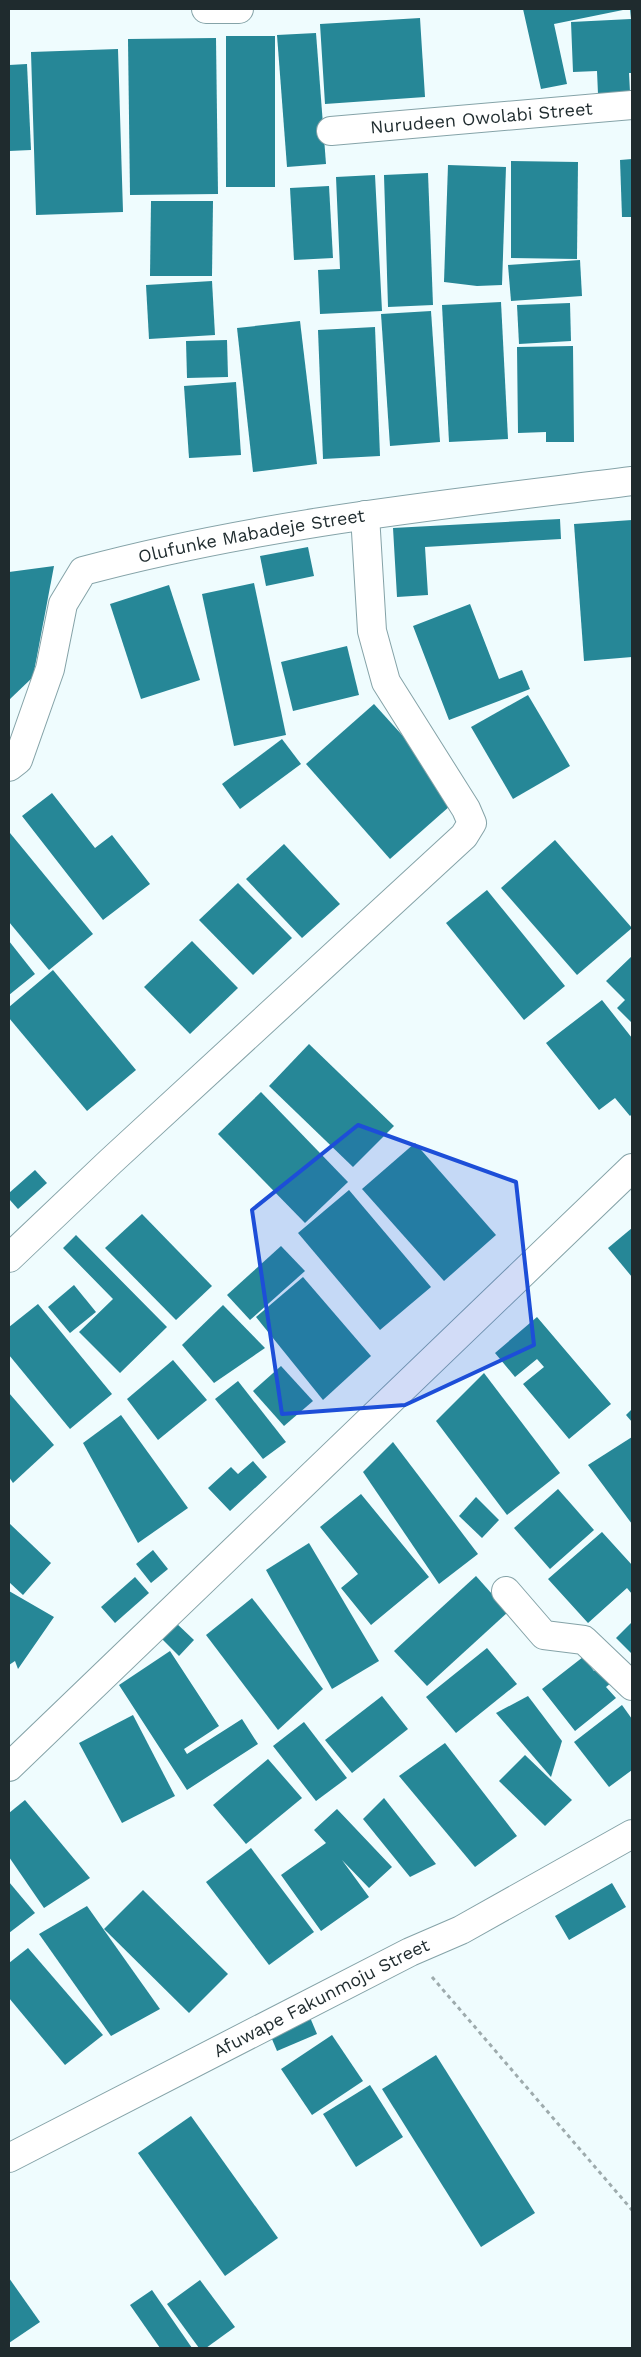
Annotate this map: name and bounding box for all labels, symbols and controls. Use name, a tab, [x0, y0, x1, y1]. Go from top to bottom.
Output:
street label: Nurudeen Owolabi Street	[369, 97, 594, 138]
street label: Olufunke Mabadeje Street	[136, 504, 367, 567]
street label: Afuwape Fakunmoju Street	[210, 1934, 433, 2061]

